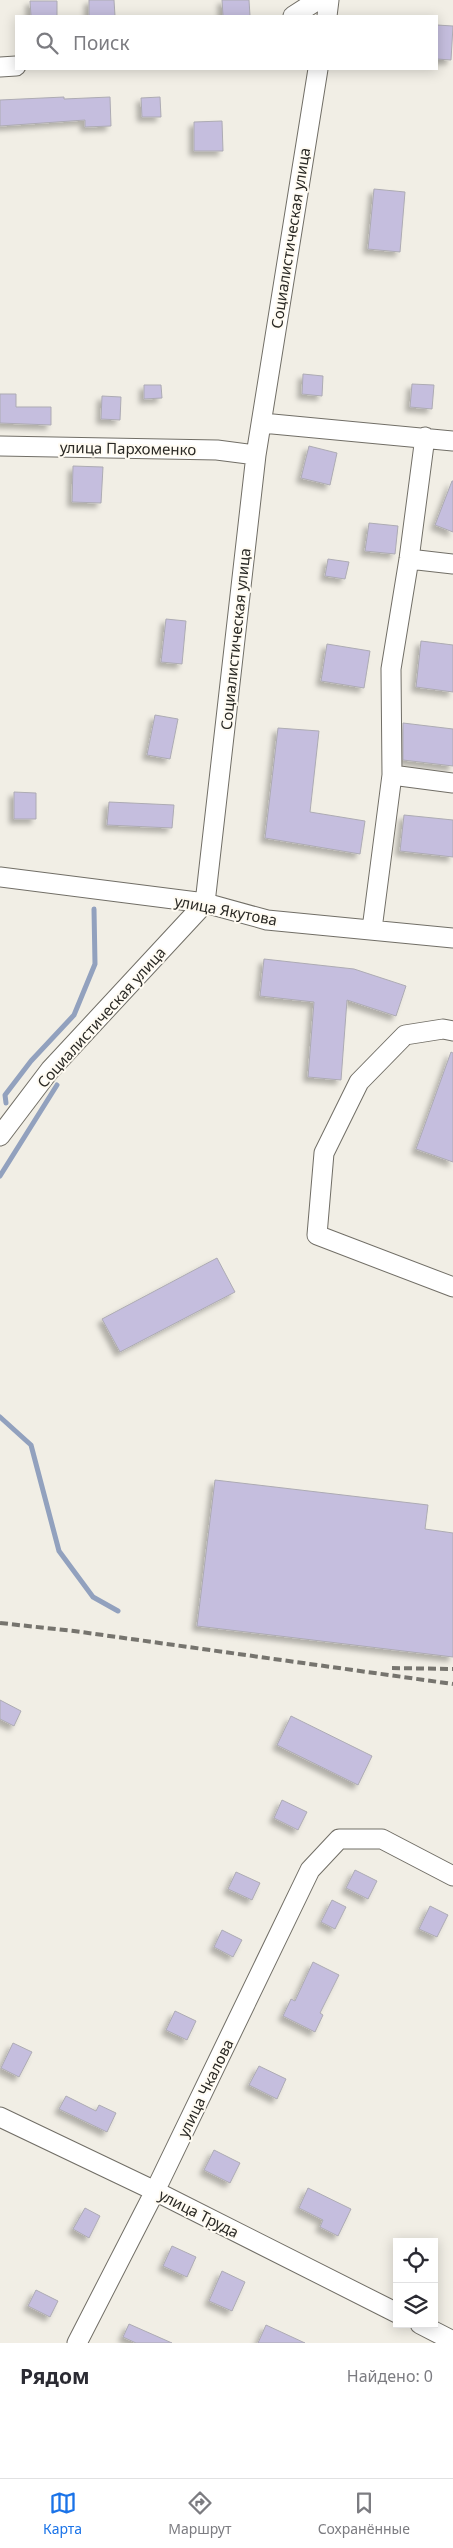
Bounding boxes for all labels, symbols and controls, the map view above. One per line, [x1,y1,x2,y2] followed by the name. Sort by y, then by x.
[15,15,438,70] search box
[33,29,61,57] icon: search
[73,30,129,56] text: Поиск
[266,146,314,330] street label: Социалистическая улица
[60,437,196,459] street label: улица Пархоменко
[216,547,254,731] street label: Социалистическая улица
[173,890,279,930] street label: улица Якутова
[32,942,170,1092] street label: Социалистическая улица
[173,2036,237,2140] street label: улица Чкалова
[156,2184,242,2242] street label: улица Труда
[393,2238,438,2328] map controls
[393,2238,438,2283] button: locate
[393,2283,438,2328] button: layers
[20,2362,90,2390] text: Рядом
[347,2365,433,2387] text: Найдено: 0
[43,2489,82,2538] tab: Карта
[168,2489,232,2538] tab: Маршрут
[318,2489,410,2538] tab: Сохранённые

